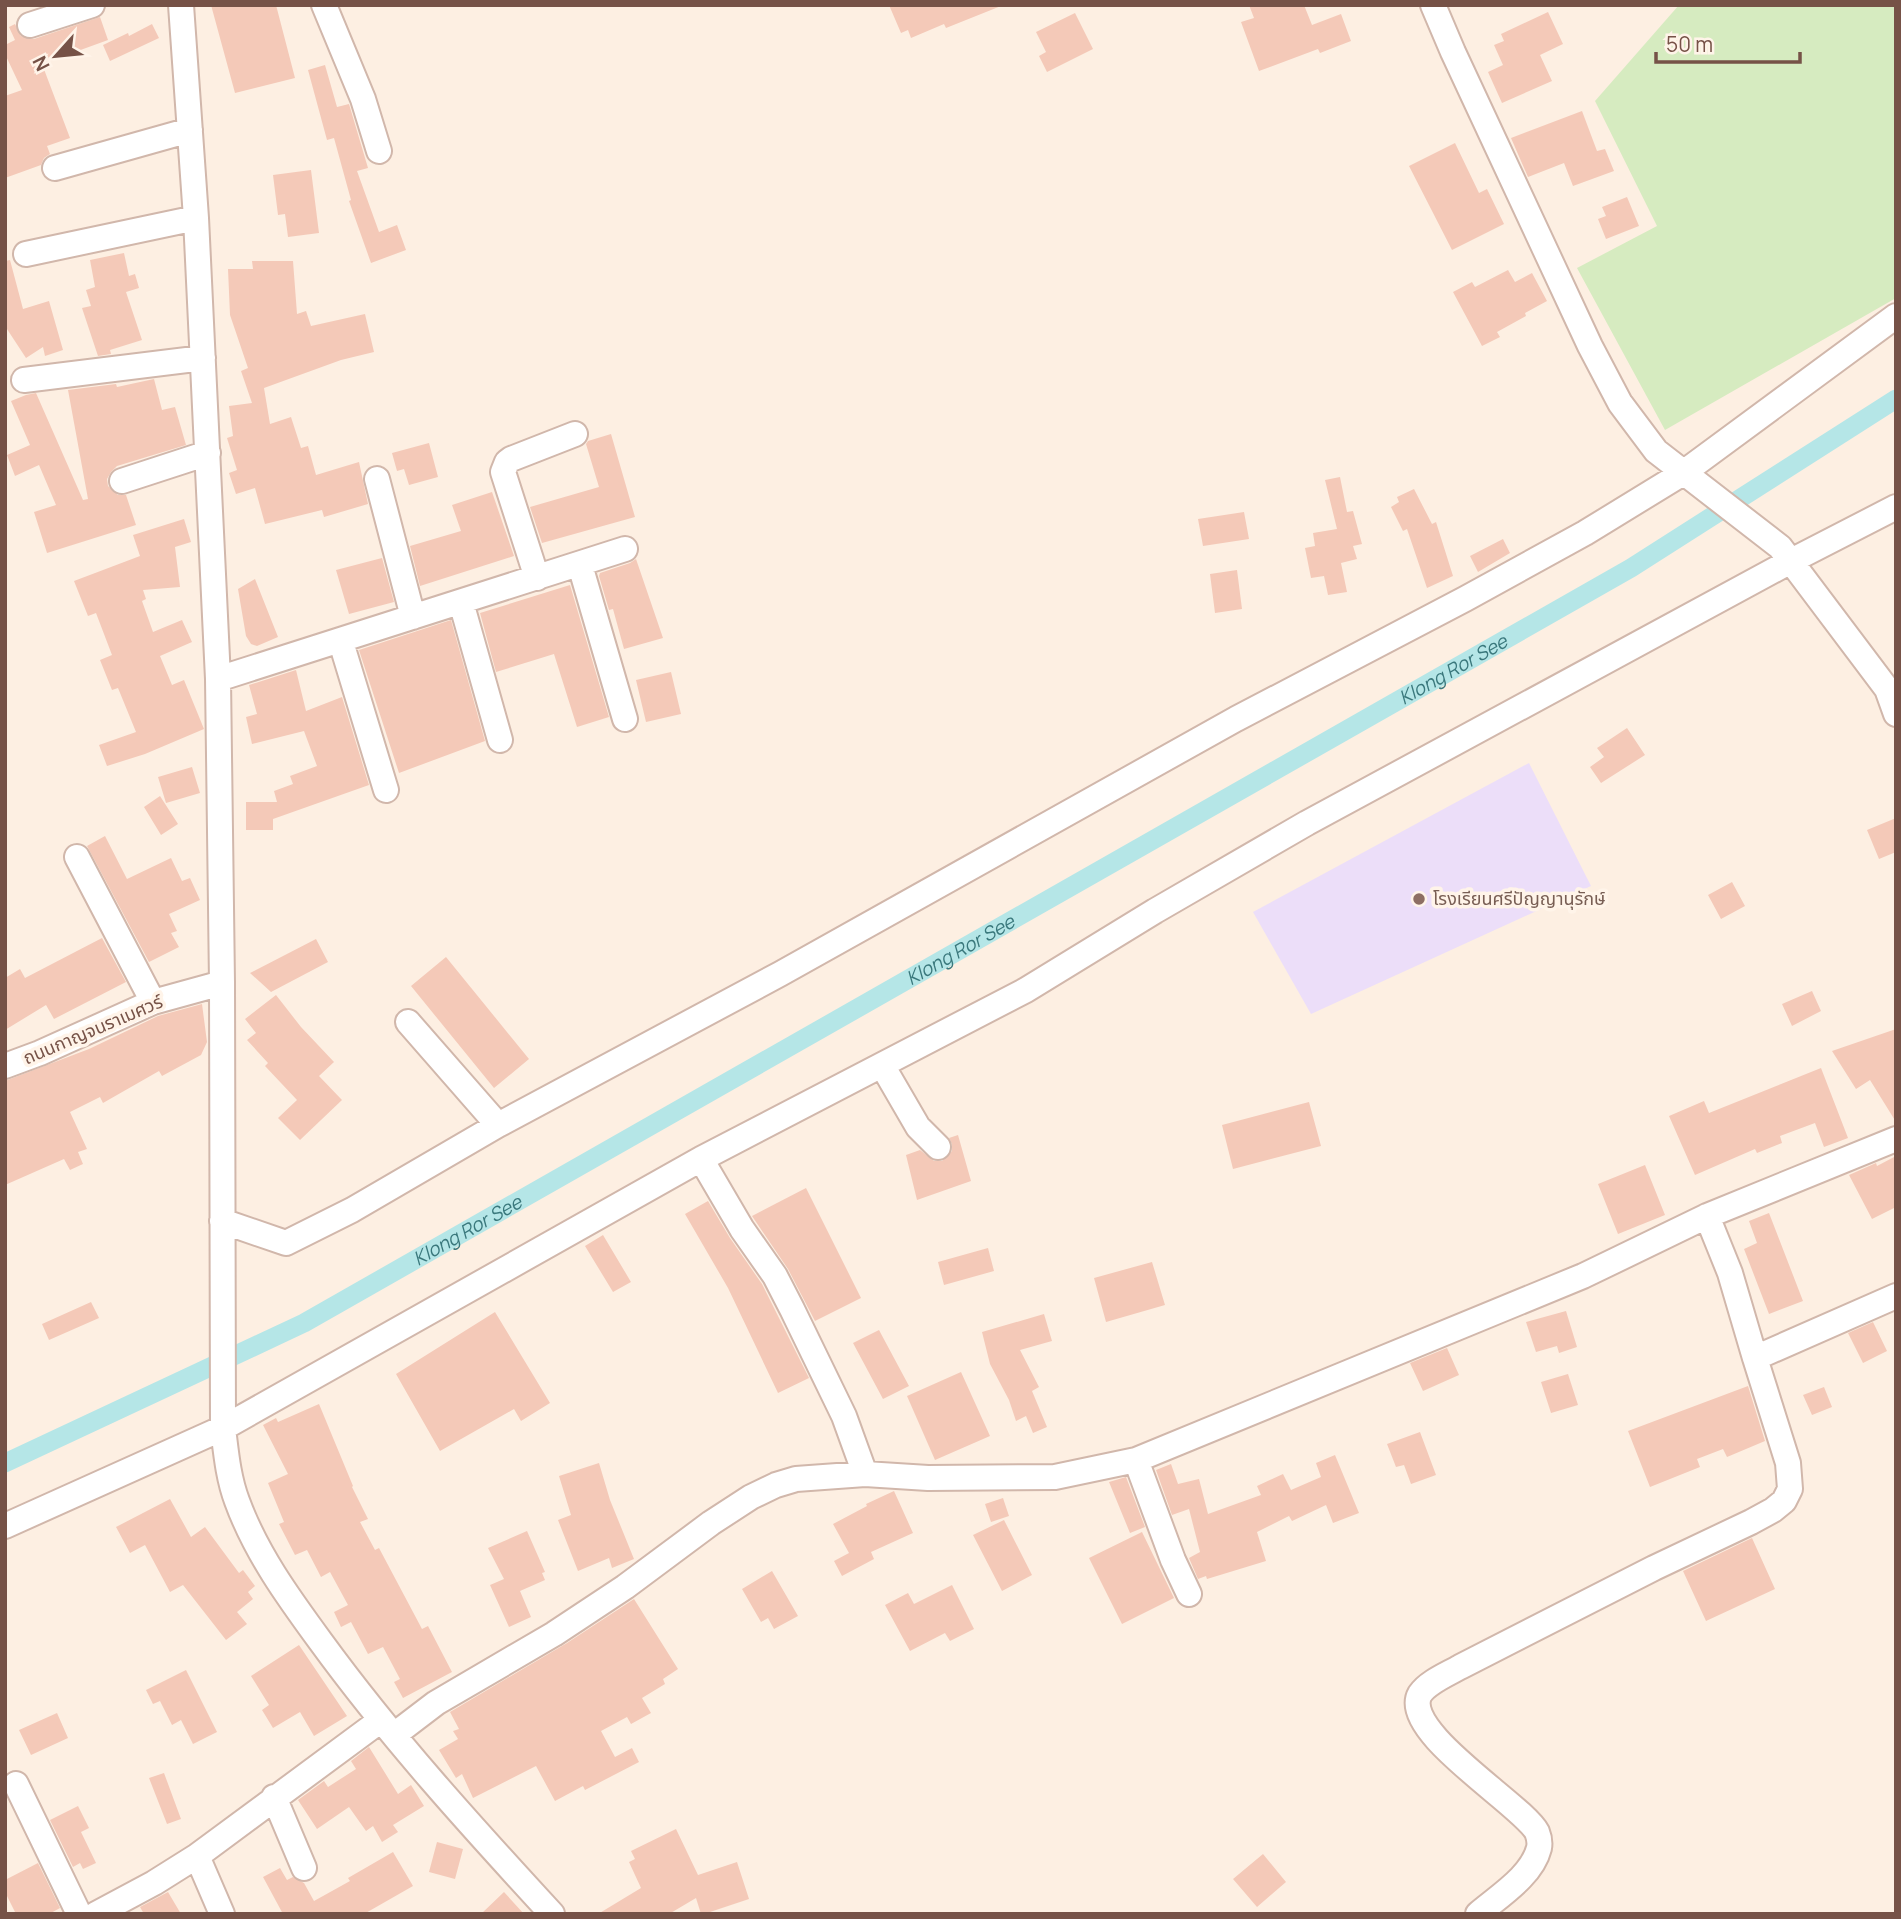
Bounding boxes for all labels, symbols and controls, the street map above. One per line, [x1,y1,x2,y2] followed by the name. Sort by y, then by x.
[21,21,91,91] north arrow
[1656,21,1800,65] scale bar
[1666,30,1713,58] text: 50 m
[26,52,56,76] text: N
[1394,627,1514,711] water label: Klong Ror See
[1433,886,1606,910] place label: โรงเรียนศรีปัญญานุรักษ์
[1411,891,1427,907] marker: โรงเรียนศรีปัญญานุรักษ์
[901,908,1021,991] water label: Klong Ror See
[19,989,167,1069] street label: ถนนกาญจนราเมศวร์
[408,1188,528,1271] water label: Klong Ror See

